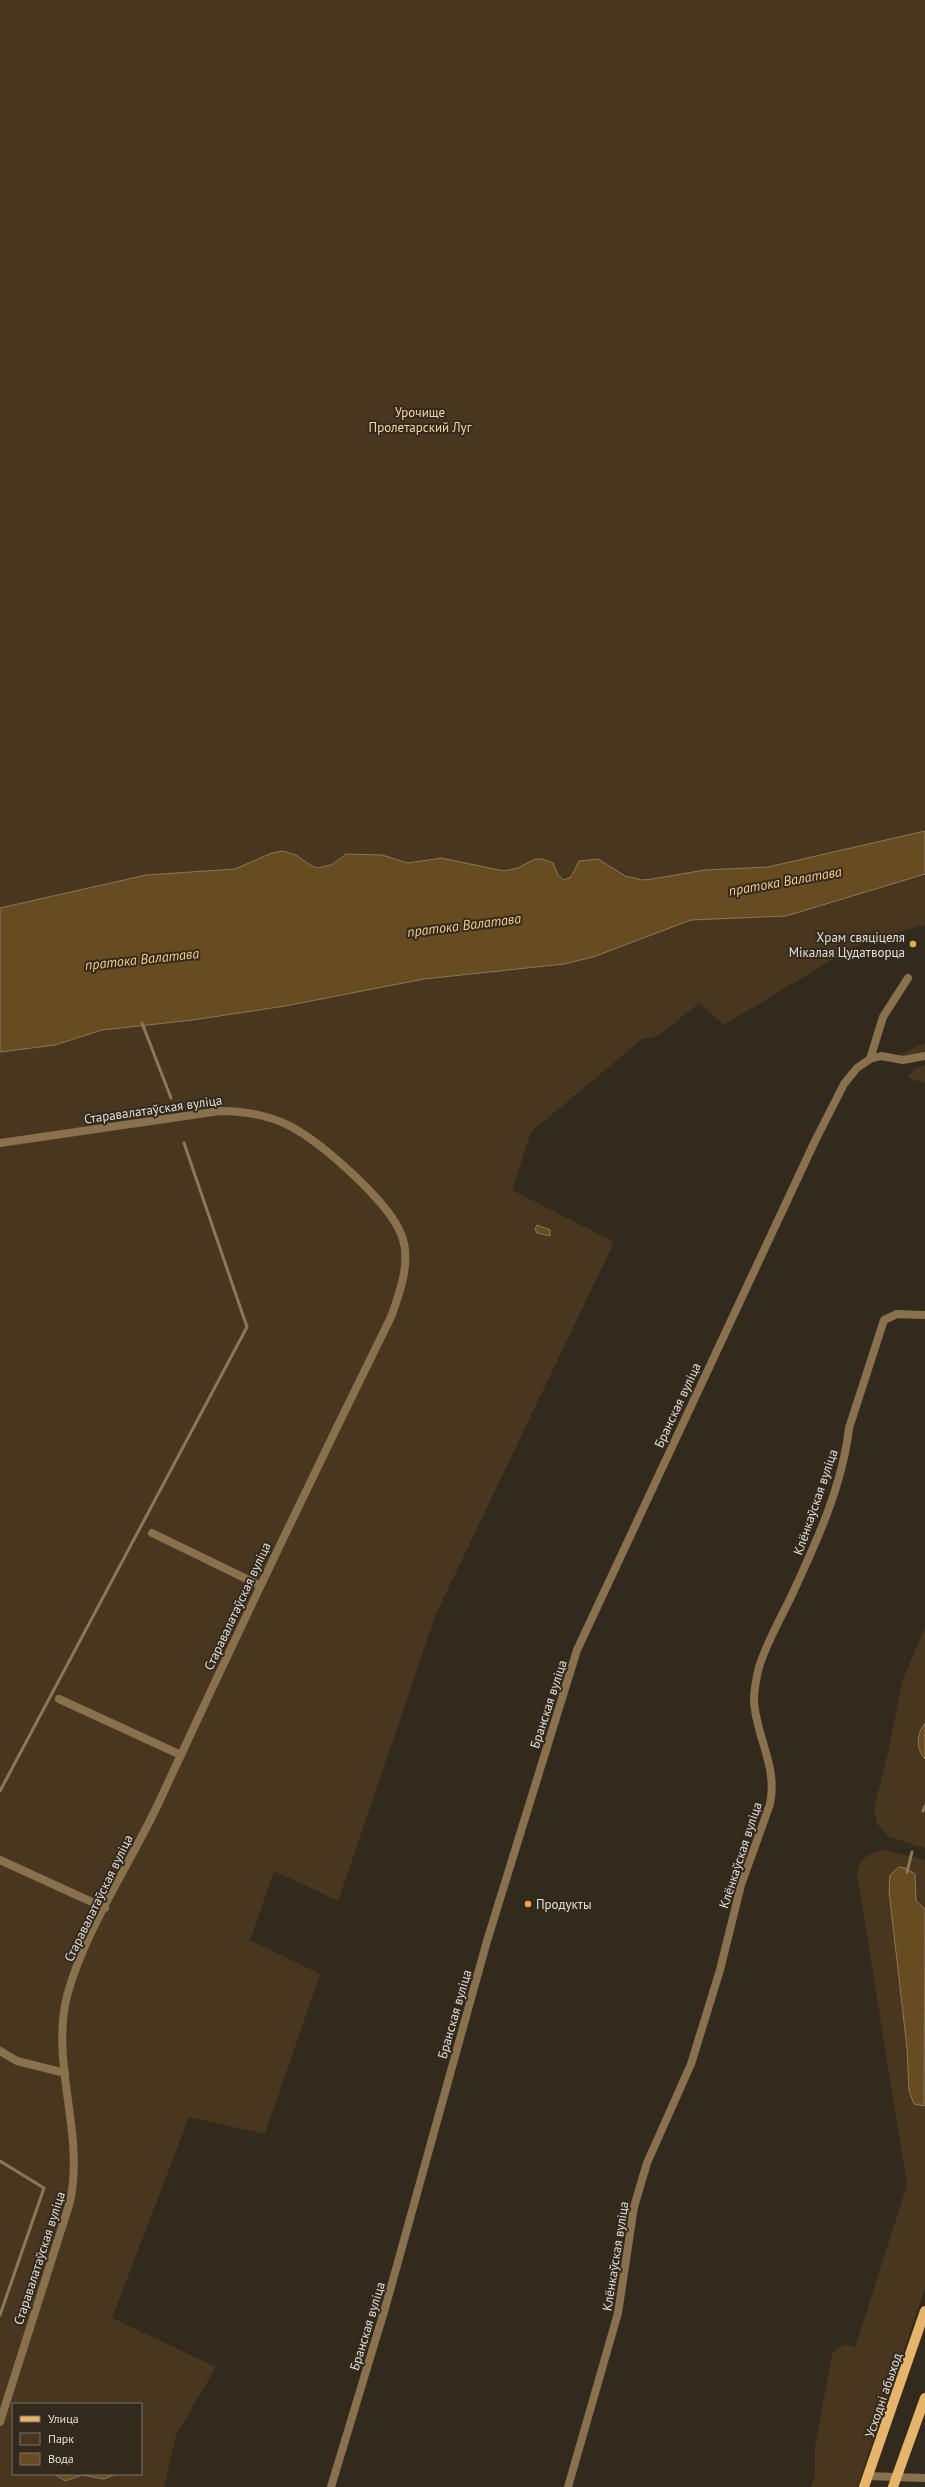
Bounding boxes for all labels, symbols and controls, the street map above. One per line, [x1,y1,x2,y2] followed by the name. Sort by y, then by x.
[369,404,472,436] park label: Урочище Пролетарский Луг
[727,862,843,900] water label: пратока Валатава
[406,909,522,941] water label: пратока Валатава
[789,929,905,961] place label: Храм свяціцеля Мікалая Цудатворца
[908,939,918,949] marker: Храм свяціцеля Мікалая Цудатворца
[84,944,200,974] water label: пратока Валатава
[83,1091,223,1128] street label: Старавалатаўская вуліца
[650,1360,705,1450] street label: Бранская вуліца
[789,1447,842,1557] street label: Клёнкаўская вуліца
[200,1539,275,1673] street label: Старавалатаўская вуліца
[526,1658,571,1750] street label: Бранская вуліца
[715,1800,766,1911] street label: Клёнкаўская вуліца
[60,1832,137,1965] street label: Старавалатаўская вуліца
[536,1896,592,1913] place label: Продукты
[523,1899,533,1909] marker: Продукты
[434,1968,475,2061] street label: Бранская вуліца
[10,2189,69,2327] street label: Старавалатаўская вуліца
[598,2200,633,2312] street label: Клёнкаўская вуліца
[346,2280,389,2373] street label: Бранская вуліца
[861,2351,906,2440] street label: Усходні абыход
[12,2403,142,2475] legend
[48,2411,79,2426] text: Улица
[48,2431,74,2446] text: Парк
[48,2451,74,2466] text: Вода

